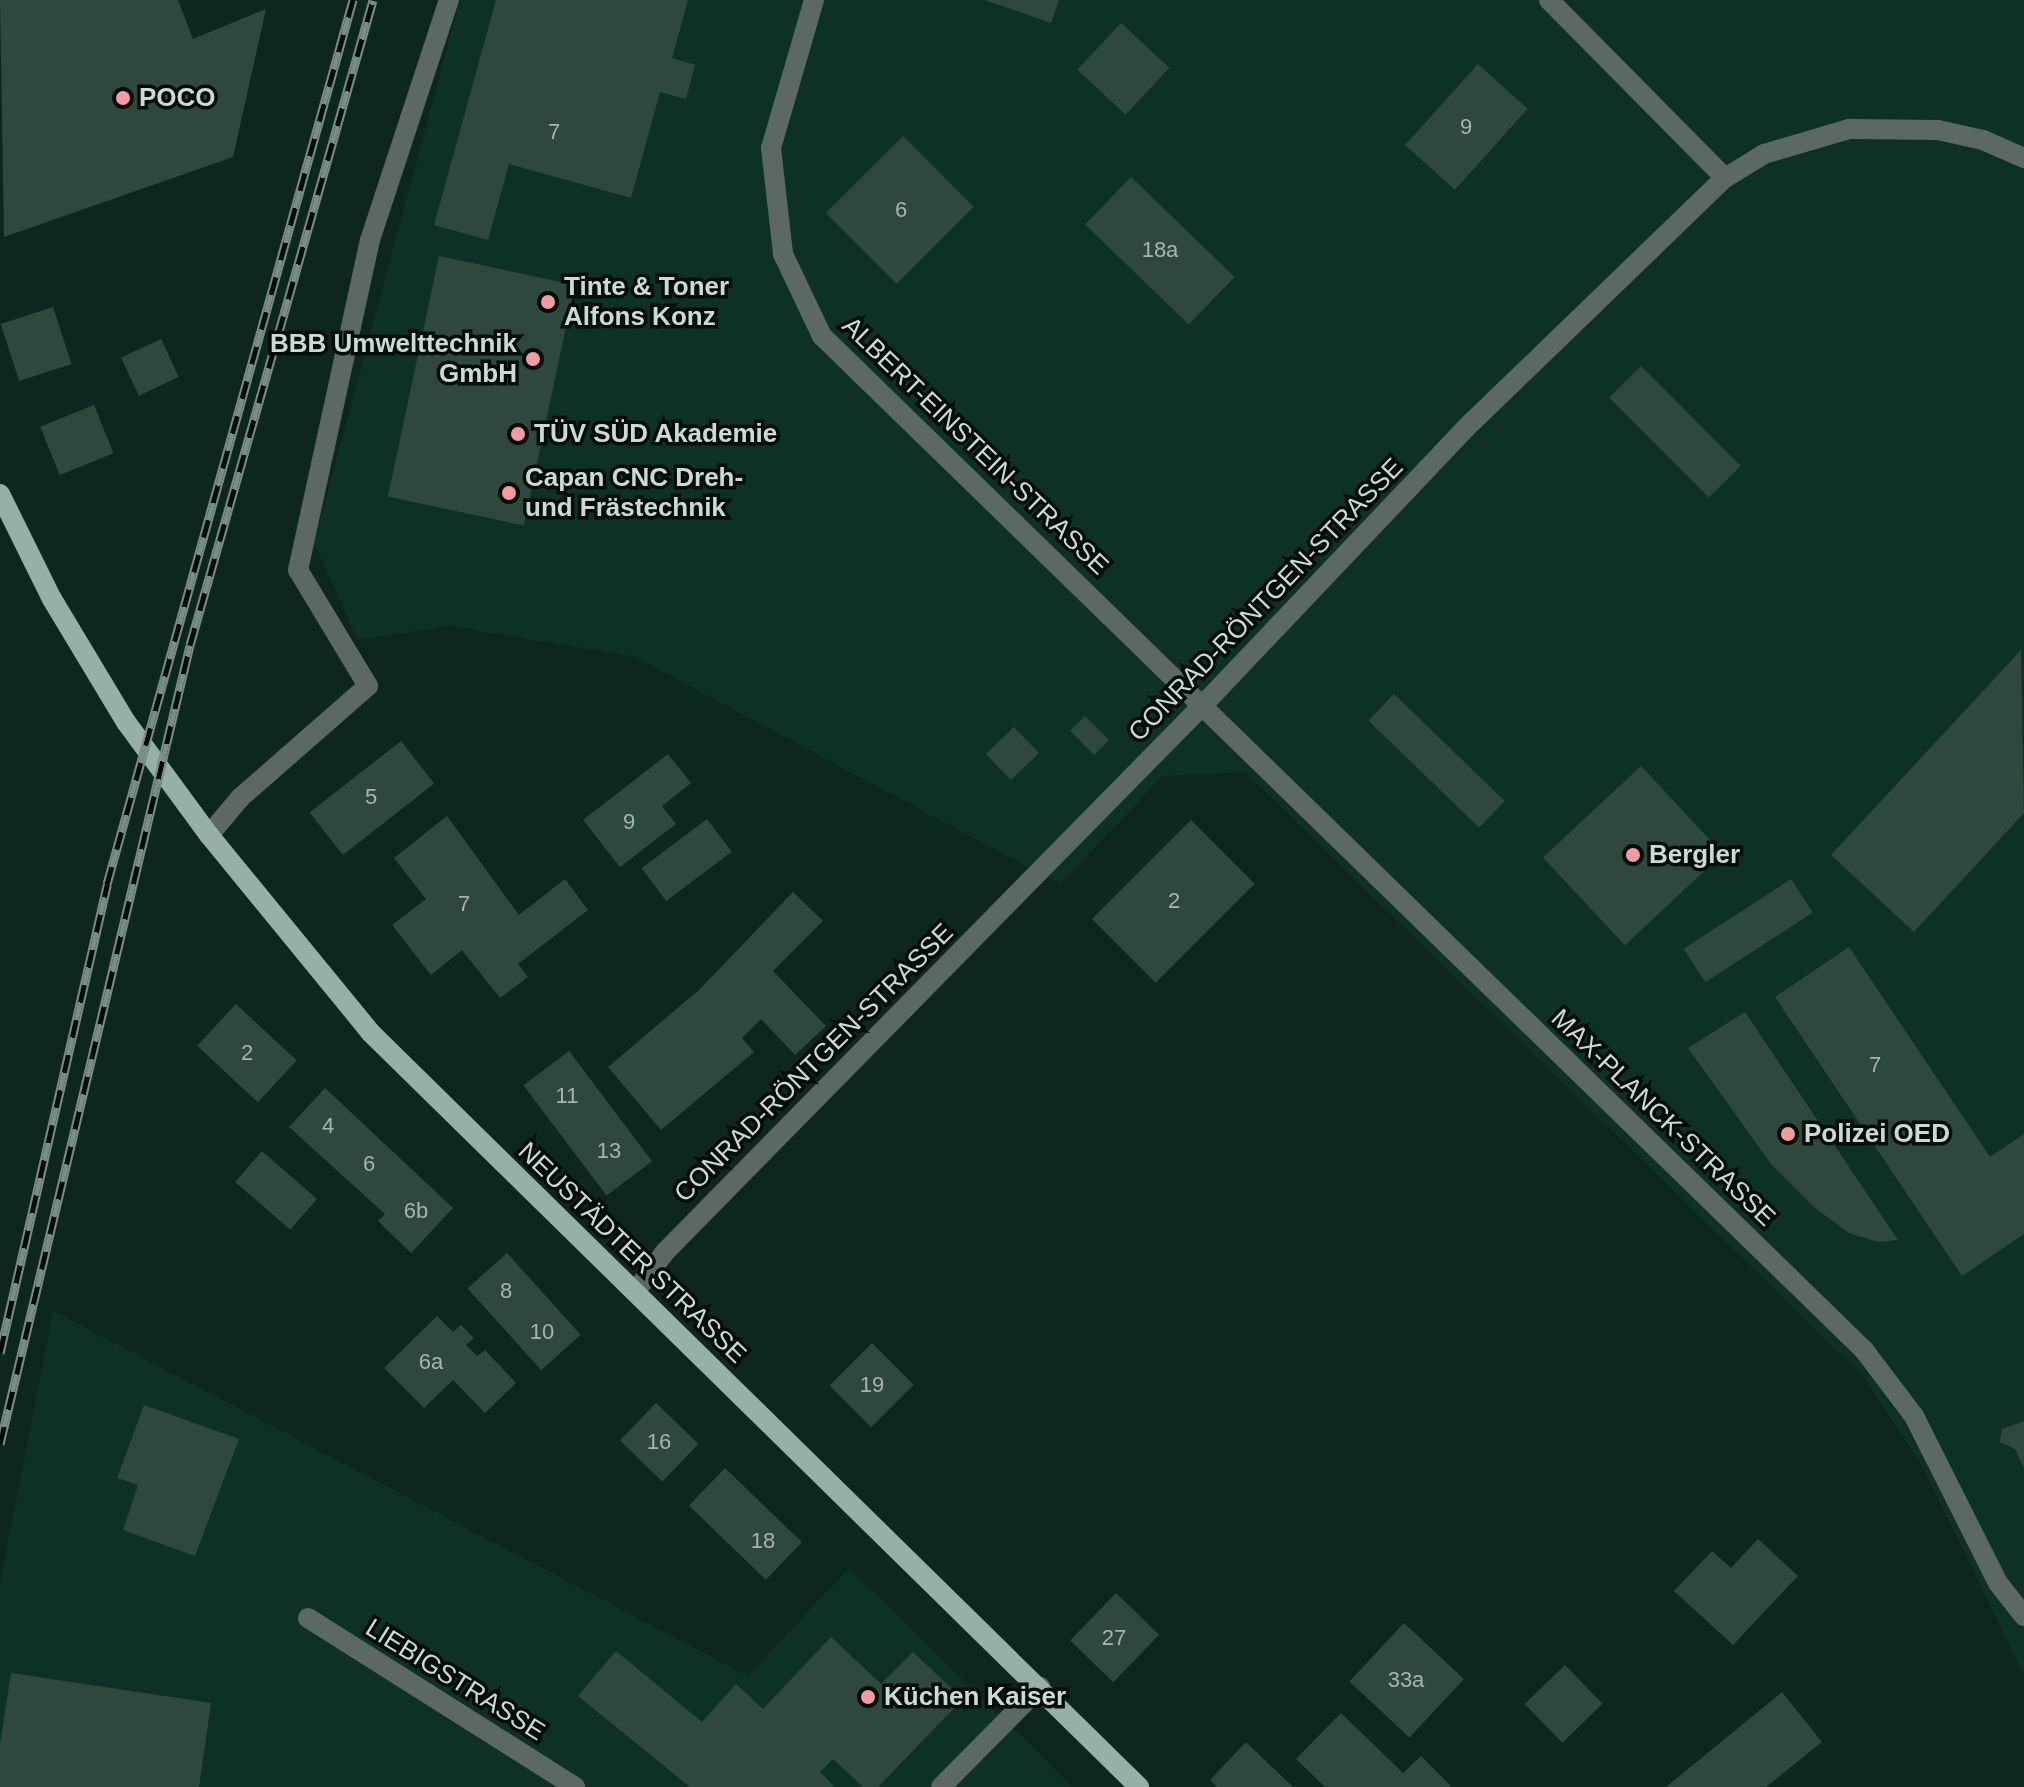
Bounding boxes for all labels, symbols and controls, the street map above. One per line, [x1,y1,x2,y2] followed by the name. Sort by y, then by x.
[139,82,216,114] place label: POCO
[114,89,132,107] marker: POCO
[1460,114,1472,140] house number: 9
[548,119,560,145] house number: 7
[895,197,907,223] house number: 6
[1142,237,1178,263] house number: 18a
[564,271,729,332] place label: Tinte & Toner Alfons Konz
[539,293,557,311] marker: Tinte & Toner Alfons Konz
[835,310,1115,582] street label: ALBERT-EINSTEIN-STRASSE
[270,328,517,390] place label: BBB Umwelttechnik GmbH
[524,350,542,368] marker: BBB Umwelttechnik GmbH
[534,418,778,450] place label: TÜV SÜD Akademie
[509,425,527,443] marker: TÜV SÜD Akademie
[1122,452,1410,748] street label: CONRAD-RÖNTGEN-STRASSE
[525,462,743,524] place label: Capan CNC Dreh- und Frästechnik
[500,484,518,502] marker: Capan CNC Dreh- und Frästechnik
[365,784,377,810] house number: 5
[623,809,635,835] house number: 9
[1649,839,1740,871] place label: Bergler
[1624,846,1642,864] marker: Bergler
[1168,888,1180,914] house number: 2
[458,891,470,917] house number: 7
[668,917,960,1209] street label: CONRAD-RÖNTGEN-STRASSE
[1545,1003,1781,1233] street label: MAX-PLANCK-STRASSE
[241,1040,253,1066] house number: 2
[1869,1052,1881,1078] house number: 7
[556,1083,578,1109] house number: 11
[322,1113,334,1139] house number: 4
[1804,1118,1950,1150] place label: Polizei OED
[1779,1125,1797,1143] marker: Polizei OED
[512,1136,752,1370] street label: NEUSTÄDTER STRASSE
[597,1138,621,1164] house number: 13
[363,1151,375,1177] house number: 6
[404,1198,428,1224] house number: 6b
[500,1278,512,1304] house number: 8
[530,1319,554,1345] house number: 10
[419,1349,443,1375] house number: 6a
[860,1372,884,1398] house number: 19
[647,1429,671,1455] house number: 16
[751,1528,775,1554] house number: 18
[360,1612,550,1748] street label: LIEBIGSTRASSE
[1102,1625,1126,1651] house number: 27
[1388,1667,1424,1693] house number: 33a
[884,1681,1066,1713] place label: Küchen Kaiser
[859,1688,877,1706] marker: Küchen Kaiser

